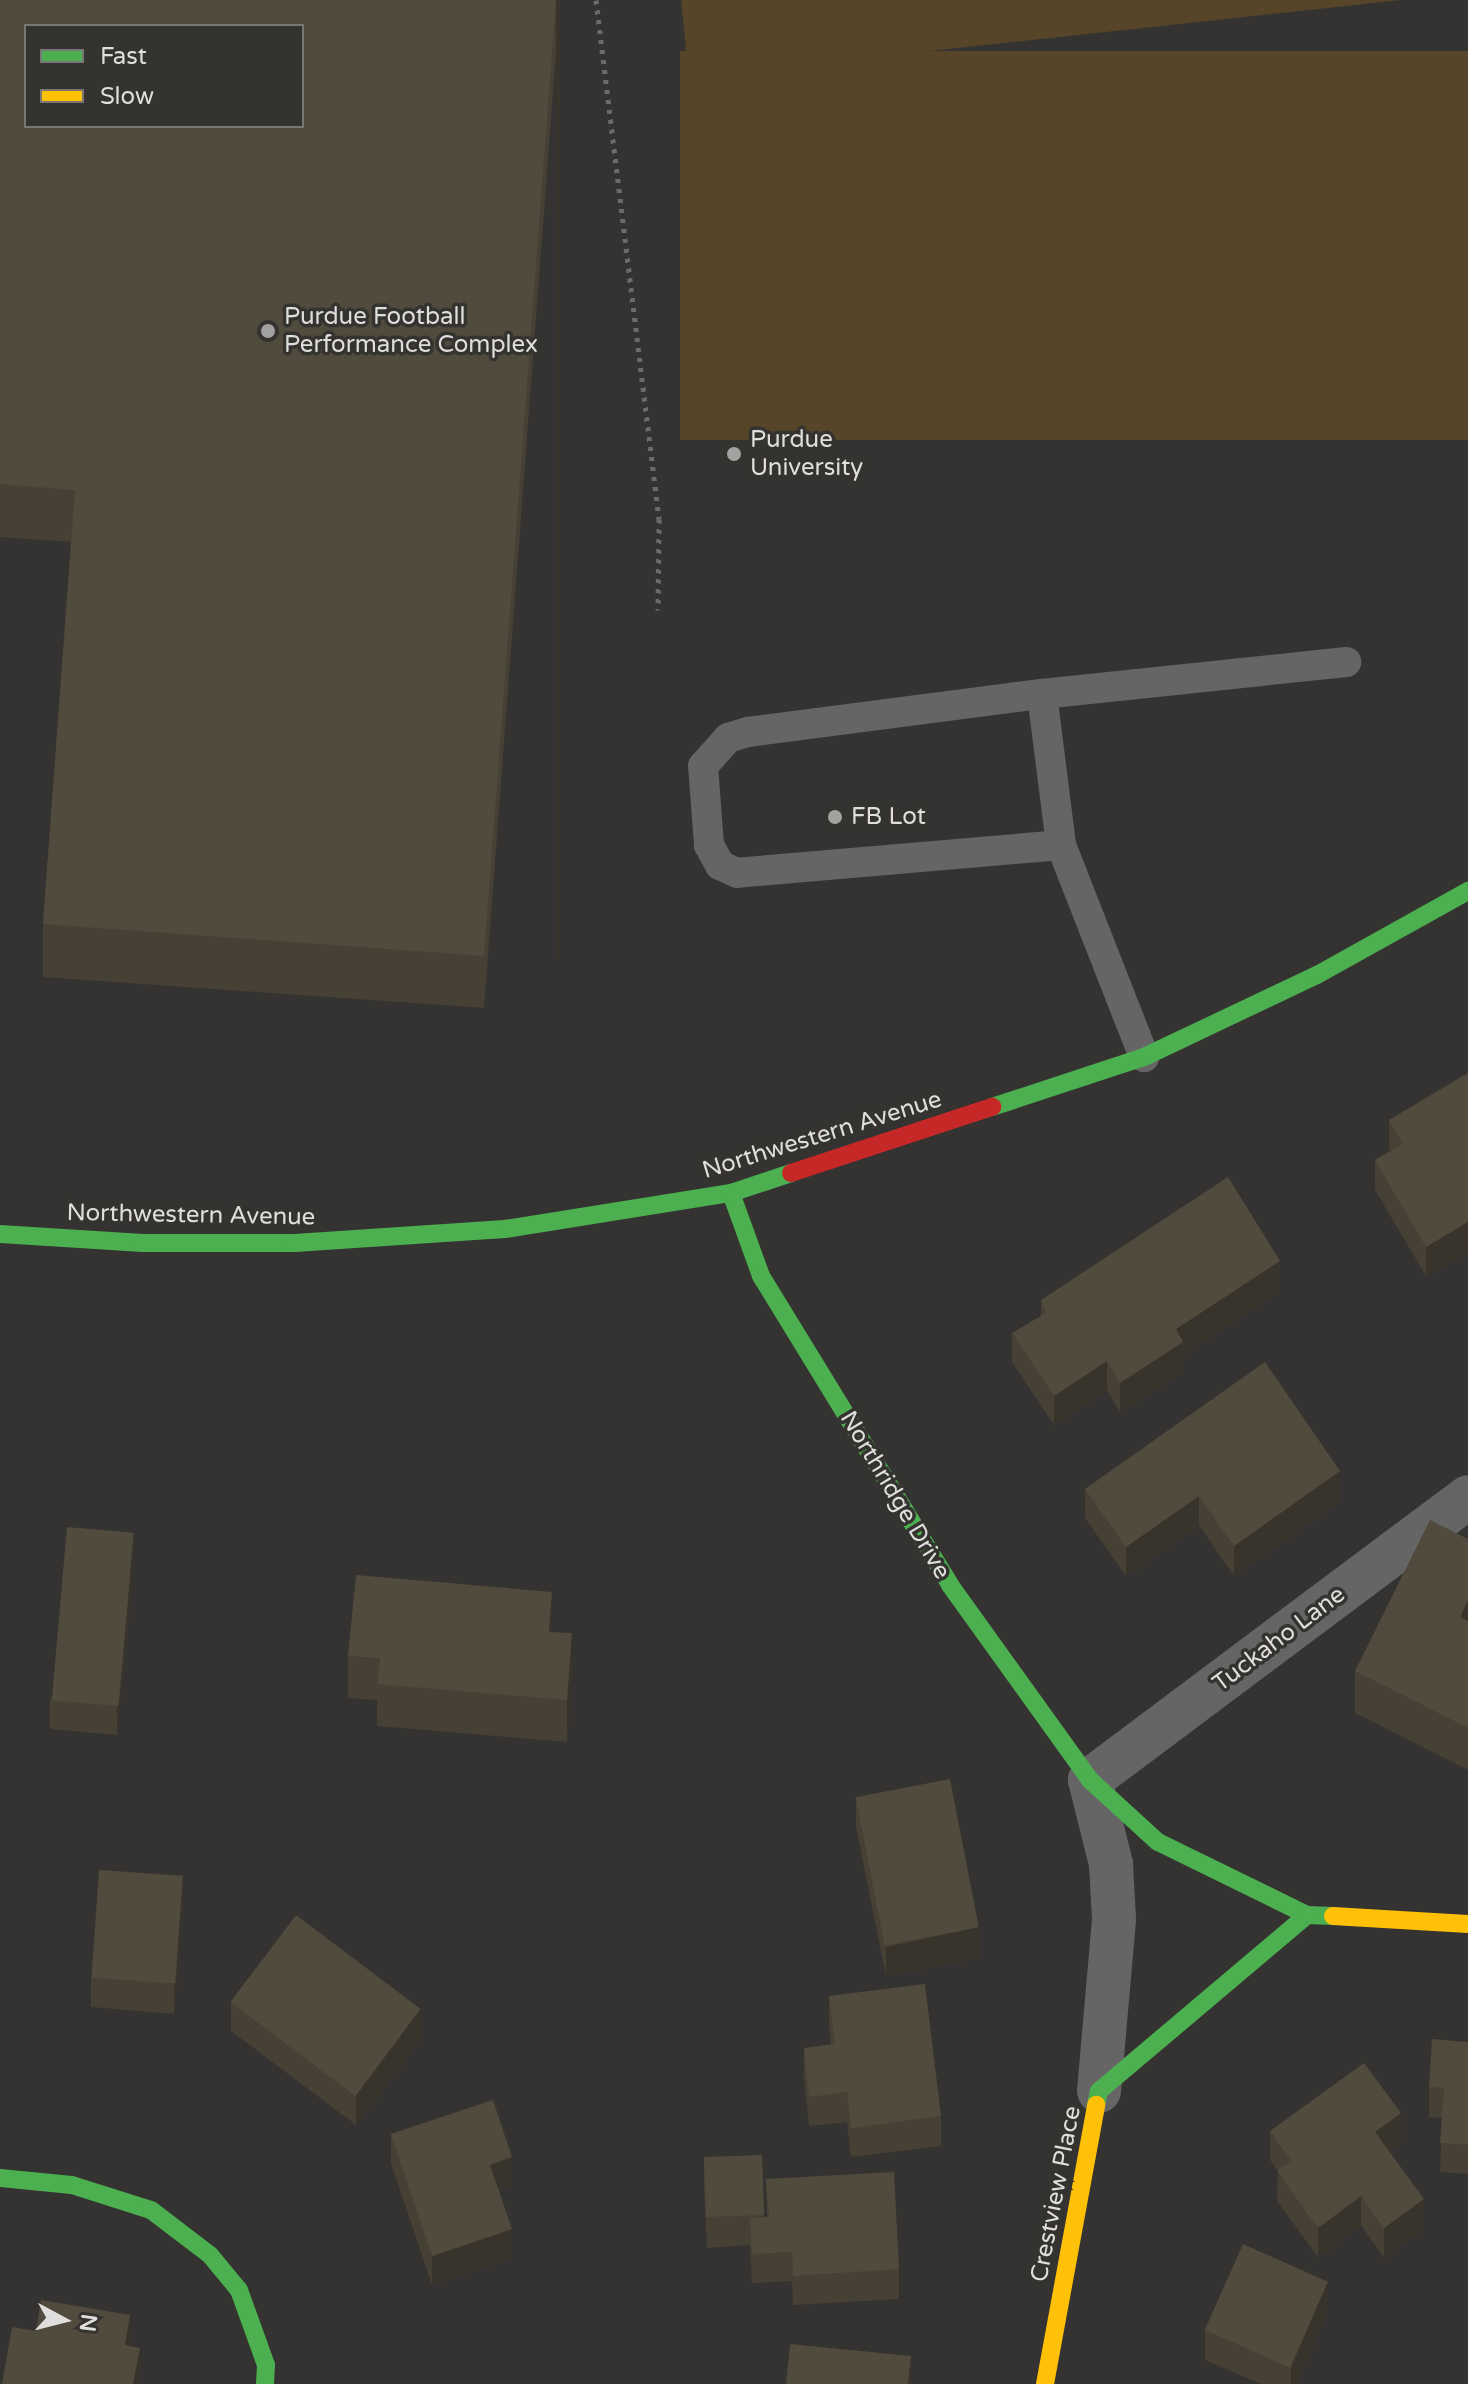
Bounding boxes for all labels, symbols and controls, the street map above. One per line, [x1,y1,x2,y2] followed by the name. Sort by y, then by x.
[24,24,304,128] legend
[100,42,147,71] text: Fast
[100,82,154,111] text: Slow
[284,303,538,359] place label: Purdue Football Performance Complex
[259,322,277,340] marker: Purdue Football Performance Complex
[750,426,863,482] place label: Purdue University
[725,445,743,463] marker: Purdue University
[851,803,926,831] place label: FB Lot
[826,808,844,826] marker: FB Lot
[699,1085,945,1185] street label: Northwestern Avenue
[66,1198,316,1232] street label: Northwestern Avenue
[833,1406,957,1584] street label: Northridge Drive
[1207,1580,1351,1698] street label: Tuckaho Lane
[1025,2104,1087,2284] street label: Crestview Place
[24,2280,104,2360] north arrow
[74,2313,102,2333] text: N

